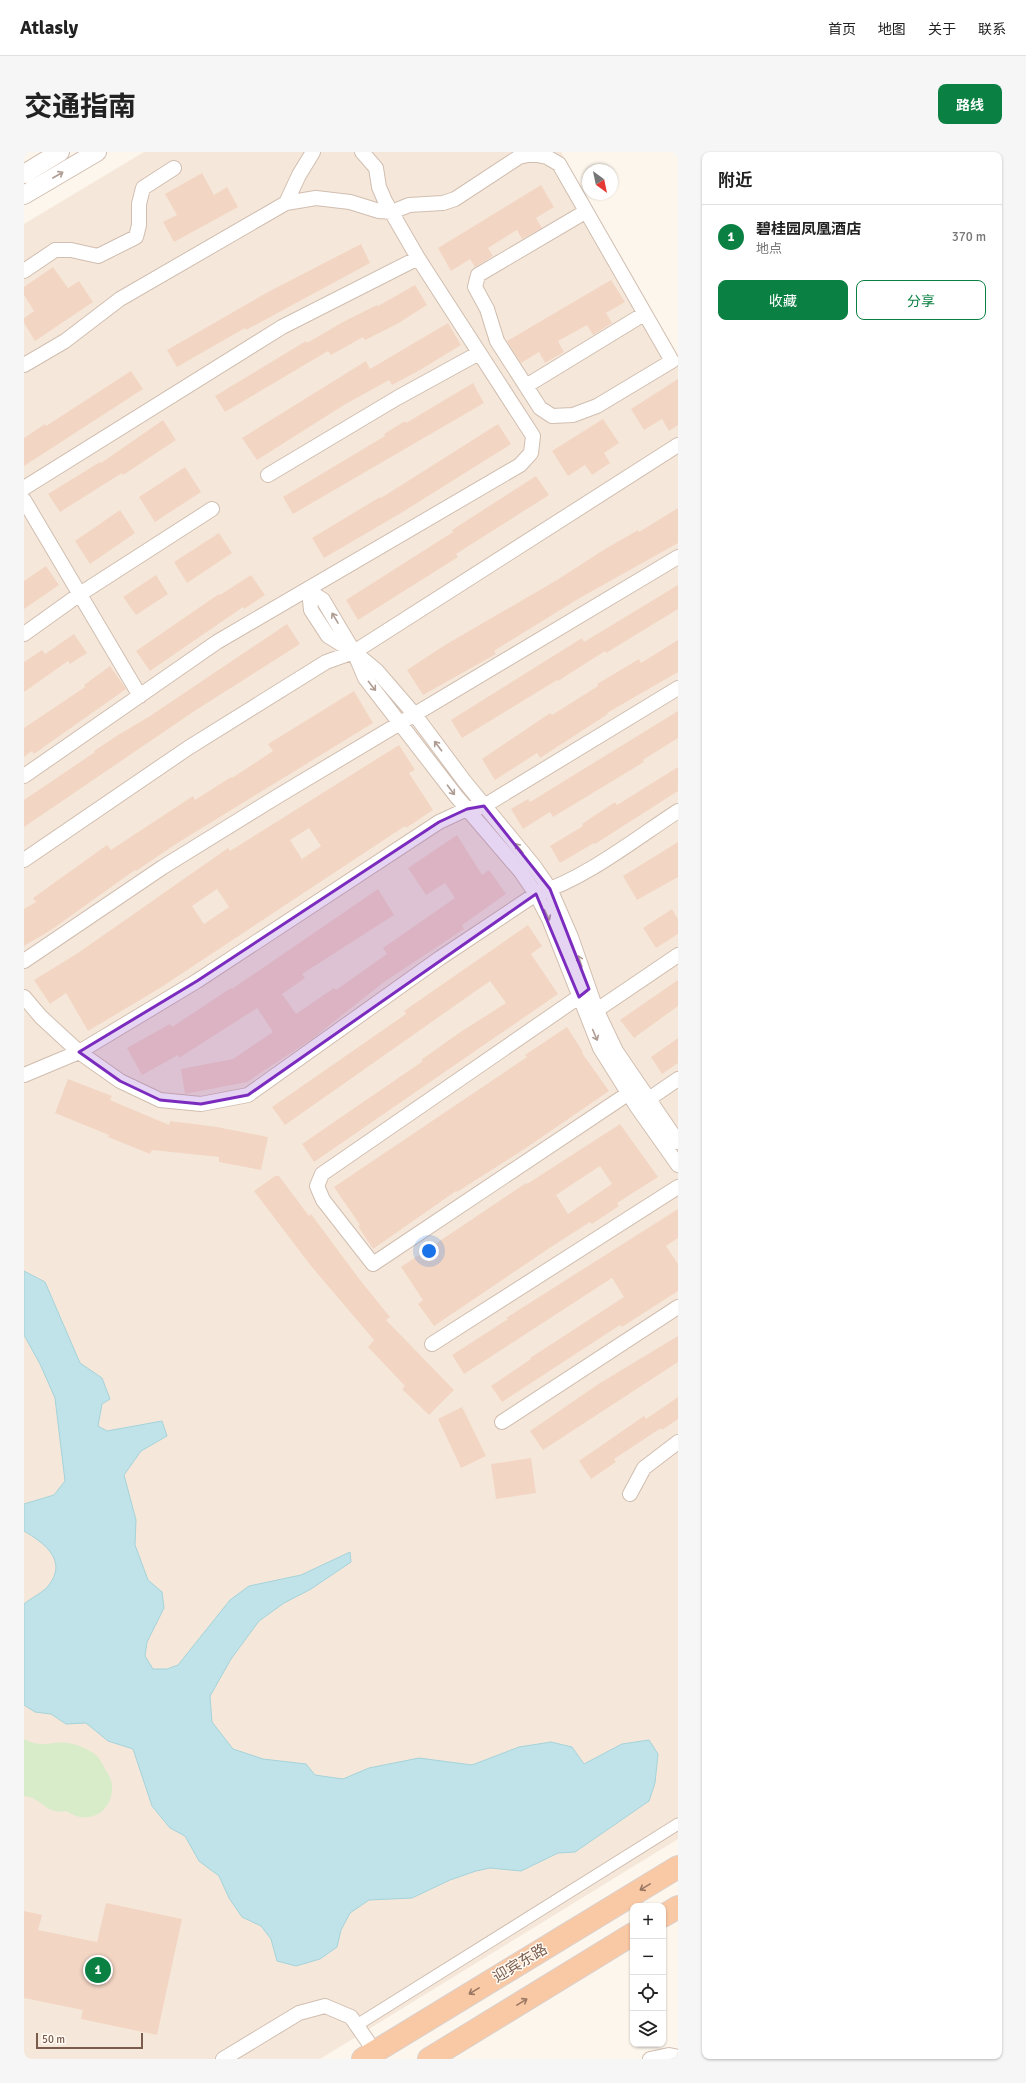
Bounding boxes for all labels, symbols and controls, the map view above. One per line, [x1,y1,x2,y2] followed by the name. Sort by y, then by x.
[20,16,78,40] text: Atlasly
[828,21,856,38] text: 首页
[878,21,906,38] text: 地图
[928,21,956,38] text: 关于
[978,21,1006,38] text: 联系
[938,84,1002,124] button: 路线
[24,90,136,124] text: 交通指南
[582,164,618,200] north arrow
[718,170,752,191] text: 附近
[52,171,64,179] one-way arrow
[756,220,861,238] text: 碧桂园凤凰酒店
[727,229,735,245] text: 1
[952,229,986,245] text: 370 m
[756,241,782,257] text: 地点
[718,280,848,320] button: 收藏
[856,280,986,320] button: 分享
[330,612,338,624] one-way arrow
[368,681,376,692] one-way arrow
[434,741,442,752] one-way arrow
[447,784,455,795] one-way arrow
[515,842,523,853] one-way arrow
[544,908,551,920] one-way arrow
[575,956,583,968] one-way arrow
[591,1029,599,1041] one-way arrow
[419,1241,439,1261] your location
[640,1883,651,1891] one-way arrow
[630,1903,666,2047] map controls
[630,1903,666,1939] button: +
[630,1939,666,1975] button: −
[490,1940,550,1986] street label: 迎宾东路
[85,1955,111,1985] pin: 1
[630,1975,666,2011] button: locate
[468,1988,480,1996] one-way arrow
[516,1998,528,2006] one-way arrow
[630,2011,666,2047] button: layers
[36,2031,143,2050] scale bar
[42,2033,65,2046] text: 50 m

